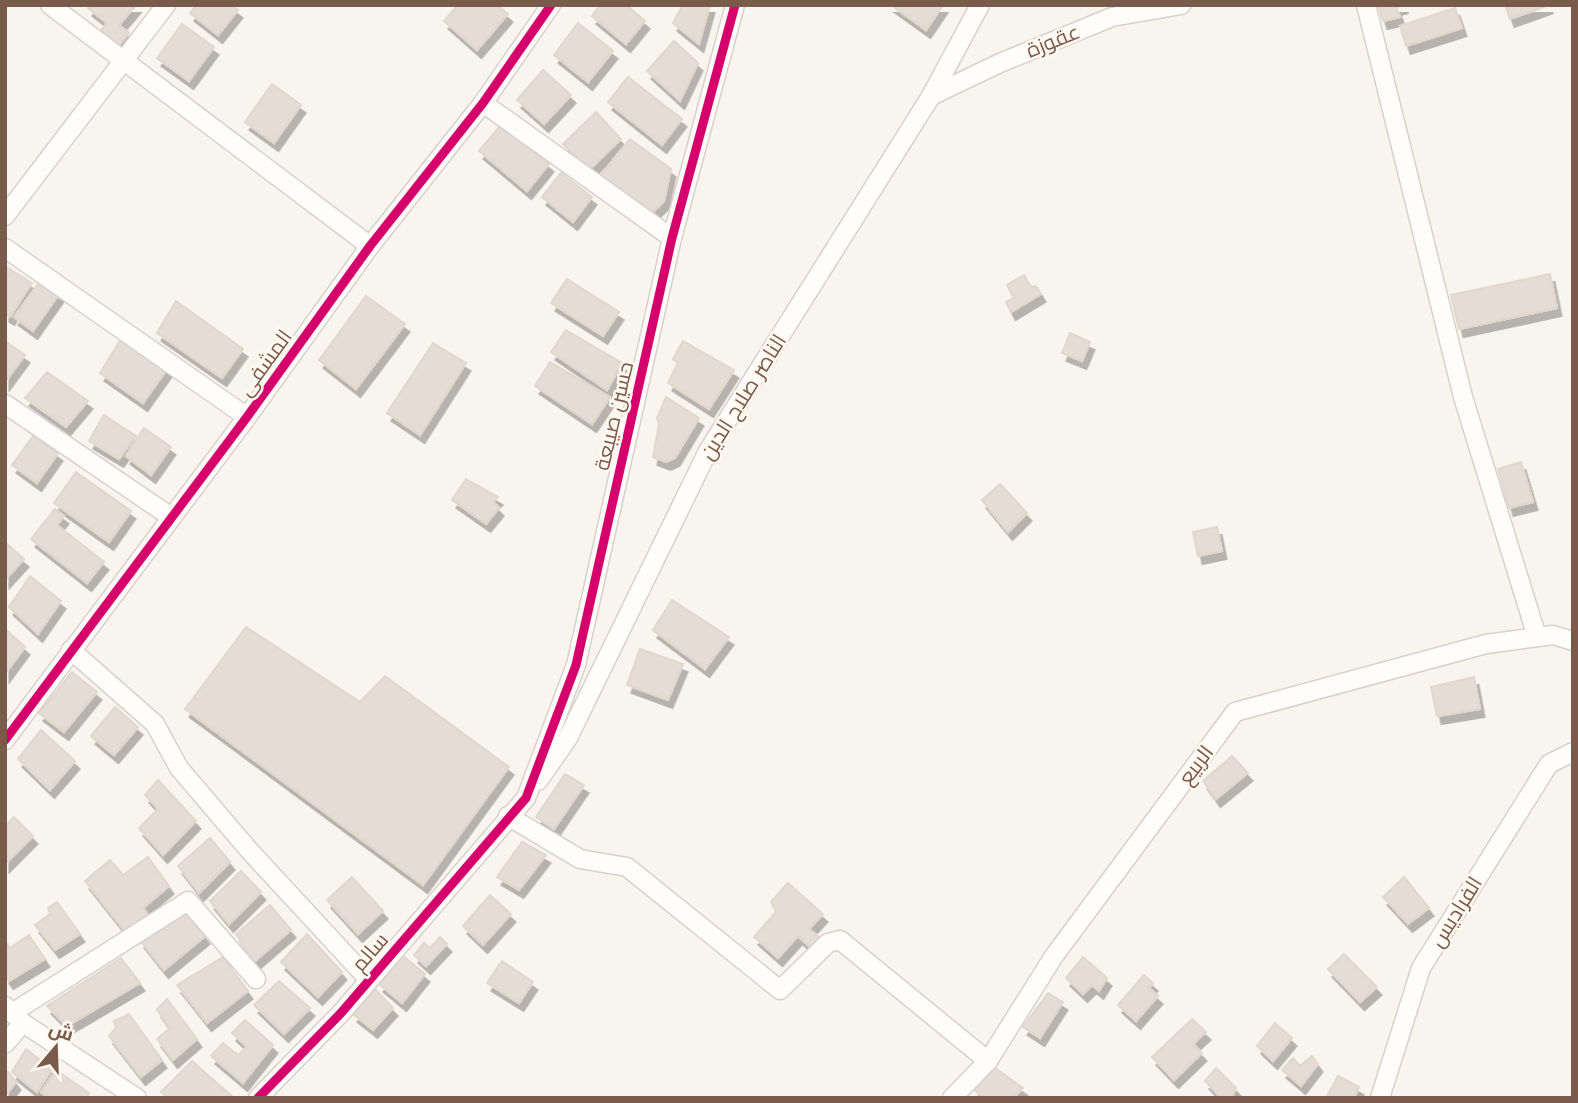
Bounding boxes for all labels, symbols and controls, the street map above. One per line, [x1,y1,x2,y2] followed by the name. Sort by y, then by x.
[1022,18,1083,63] street label: عقوزة
[232,325,298,401] street label: المشفى
[694,329,793,465] street label: الناصر صلاح الدين
[589,359,639,473] street label: حسين صيبعة
[1173,740,1220,791] street label: الربيع
[1424,872,1488,952] street label: الفراديس
[346,927,395,977] street label: سالم
[21,1012,91,1082] north arrow
[46,1017,77,1046] text: ش

